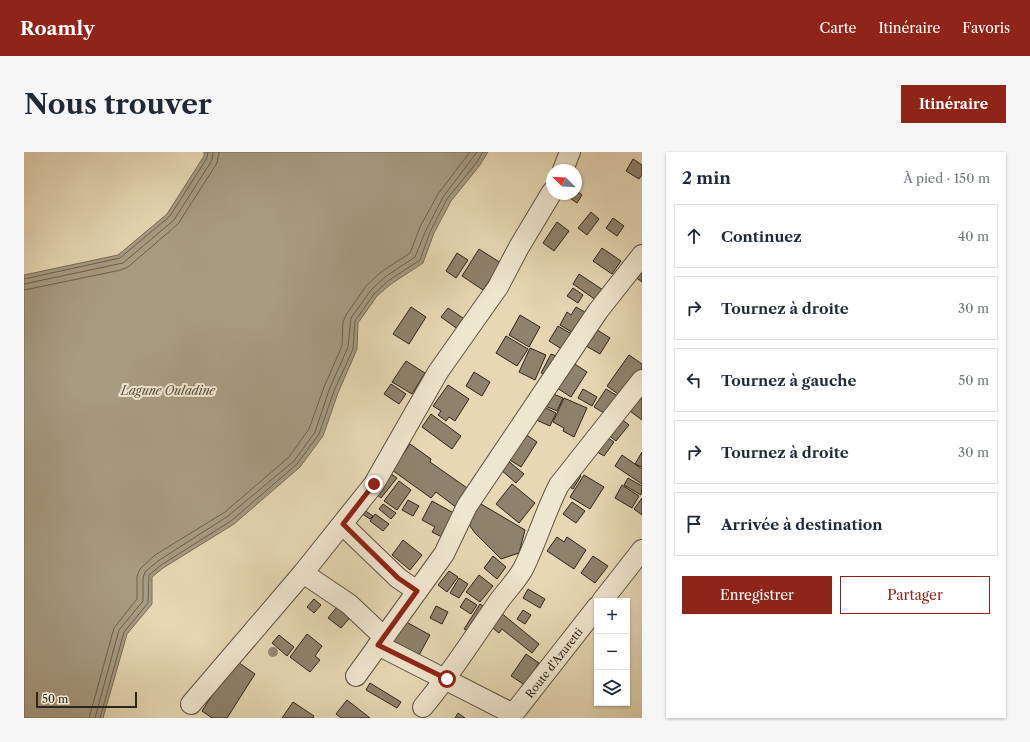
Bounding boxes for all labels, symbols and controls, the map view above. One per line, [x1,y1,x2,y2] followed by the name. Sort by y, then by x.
[20,17,95,40] text: Roamly
[820,19,856,37] text: Carte
[878,19,940,37] text: Itinéraire
[962,19,1010,37] text: Favoris
[901,85,1006,123] button: Itinéraire
[24,87,212,121] text: Nous trouver
[546,164,582,200] north arrow
[682,168,731,188] text: 2 min
[903,170,990,186] text: À pied · 150 m
[683,225,705,247] icon: ahead
[721,227,802,246] text: Continuez
[958,228,989,244] text: 40 m
[683,297,705,319] icon: right
[721,299,849,318] text: Tournez à droite
[958,300,989,316] text: 30 m
[683,369,705,391] icon: left
[721,371,857,390] text: Tournez à gauche
[958,372,989,388] text: 50 m
[120,383,216,398] water label: Lagune Ouladine
[683,441,705,463] icon: right
[721,443,849,462] text: Tournez à droite
[958,444,989,460] text: 30 m
[365,475,383,493] route end
[683,513,705,535] icon: arrive
[721,515,883,534] text: Arrivée à destination
[682,576,832,614] button: Enregistrer
[840,576,990,614] button: Partager
[594,598,630,706] map controls
[594,598,630,634] button: +
[522,625,586,701] street label: Route d'Azuretti
[594,634,630,670] button: −
[438,670,456,688] route start
[594,670,630,706] button: layers
[36,690,137,709] scale bar
[42,692,68,706] text: 50 m

